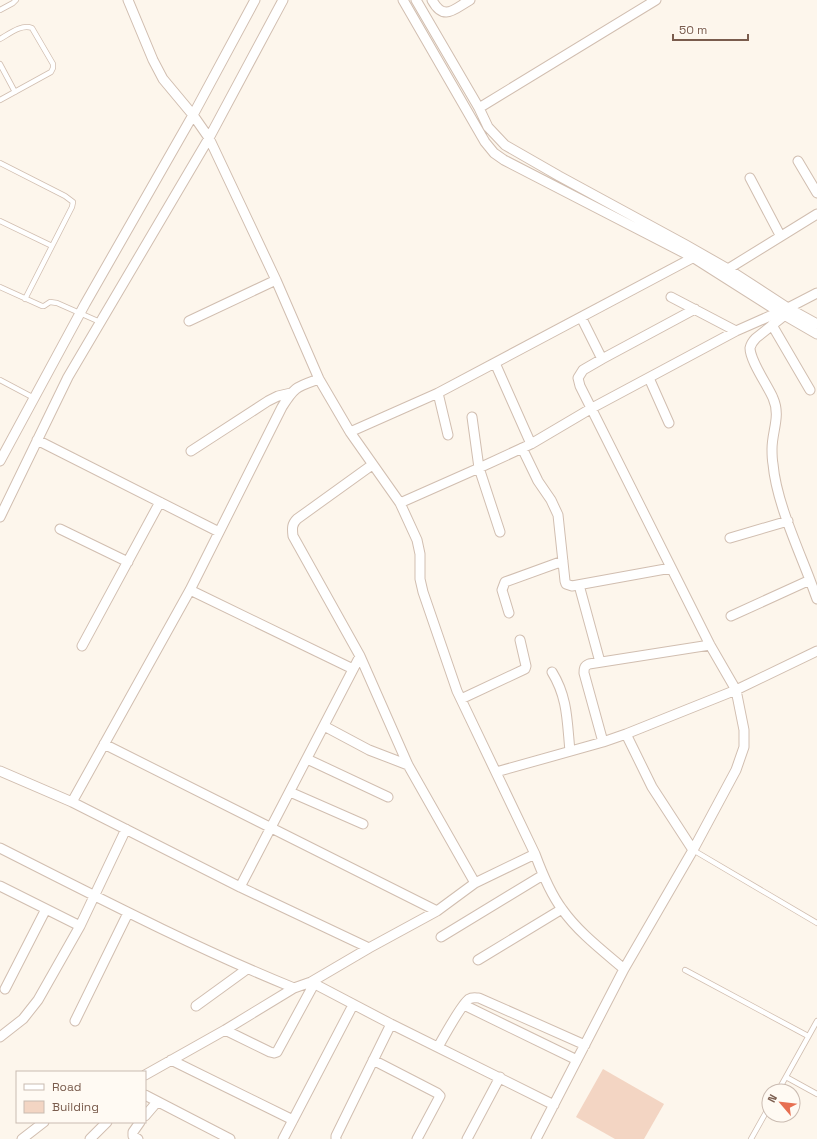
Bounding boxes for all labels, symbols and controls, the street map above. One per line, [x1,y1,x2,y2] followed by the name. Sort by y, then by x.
[673,16,748,42] scale bar
[679,22,707,38] text: 50 m
[16,1071,146,1123] legend
[52,1079,81,1095] text: Road
[761,1083,801,1123] north arrow
[764,1092,780,1105] text: N
[52,1099,99,1115] text: Building

